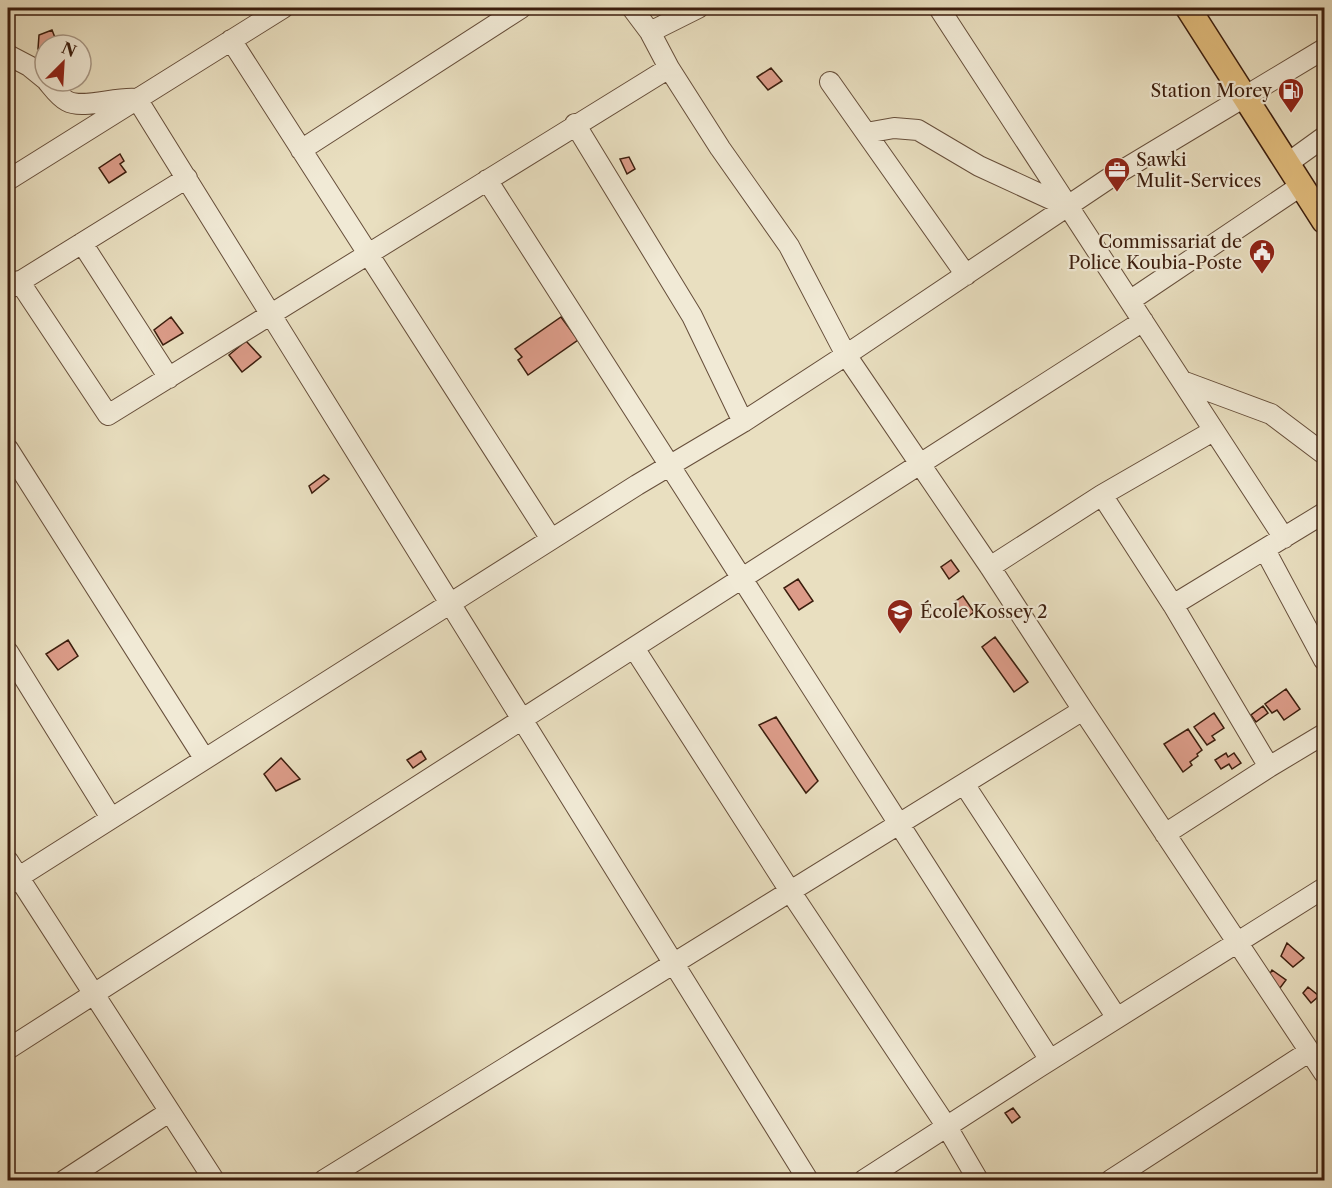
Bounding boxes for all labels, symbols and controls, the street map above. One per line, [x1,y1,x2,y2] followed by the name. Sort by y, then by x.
[33,33,93,93] north arrow
[59,37,80,61] text: N
[1276,76,1306,114] fuel station icon: Station Morey
[1151,80,1273,102] place label: Station Morey
[1136,149,1261,192] place label: Sawki Mulit-Services
[1102,155,1132,193] office icon: Sawki Mulit-Services
[1068,231,1242,274] place label: Commissariat de Police Koubia-Poste
[1247,237,1277,275] public building icon: Commissariat de Police Koubia-Poste
[885,597,915,635] school or university icon: École Kossey 2
[920,600,1048,623] place label: École Kossey 2

